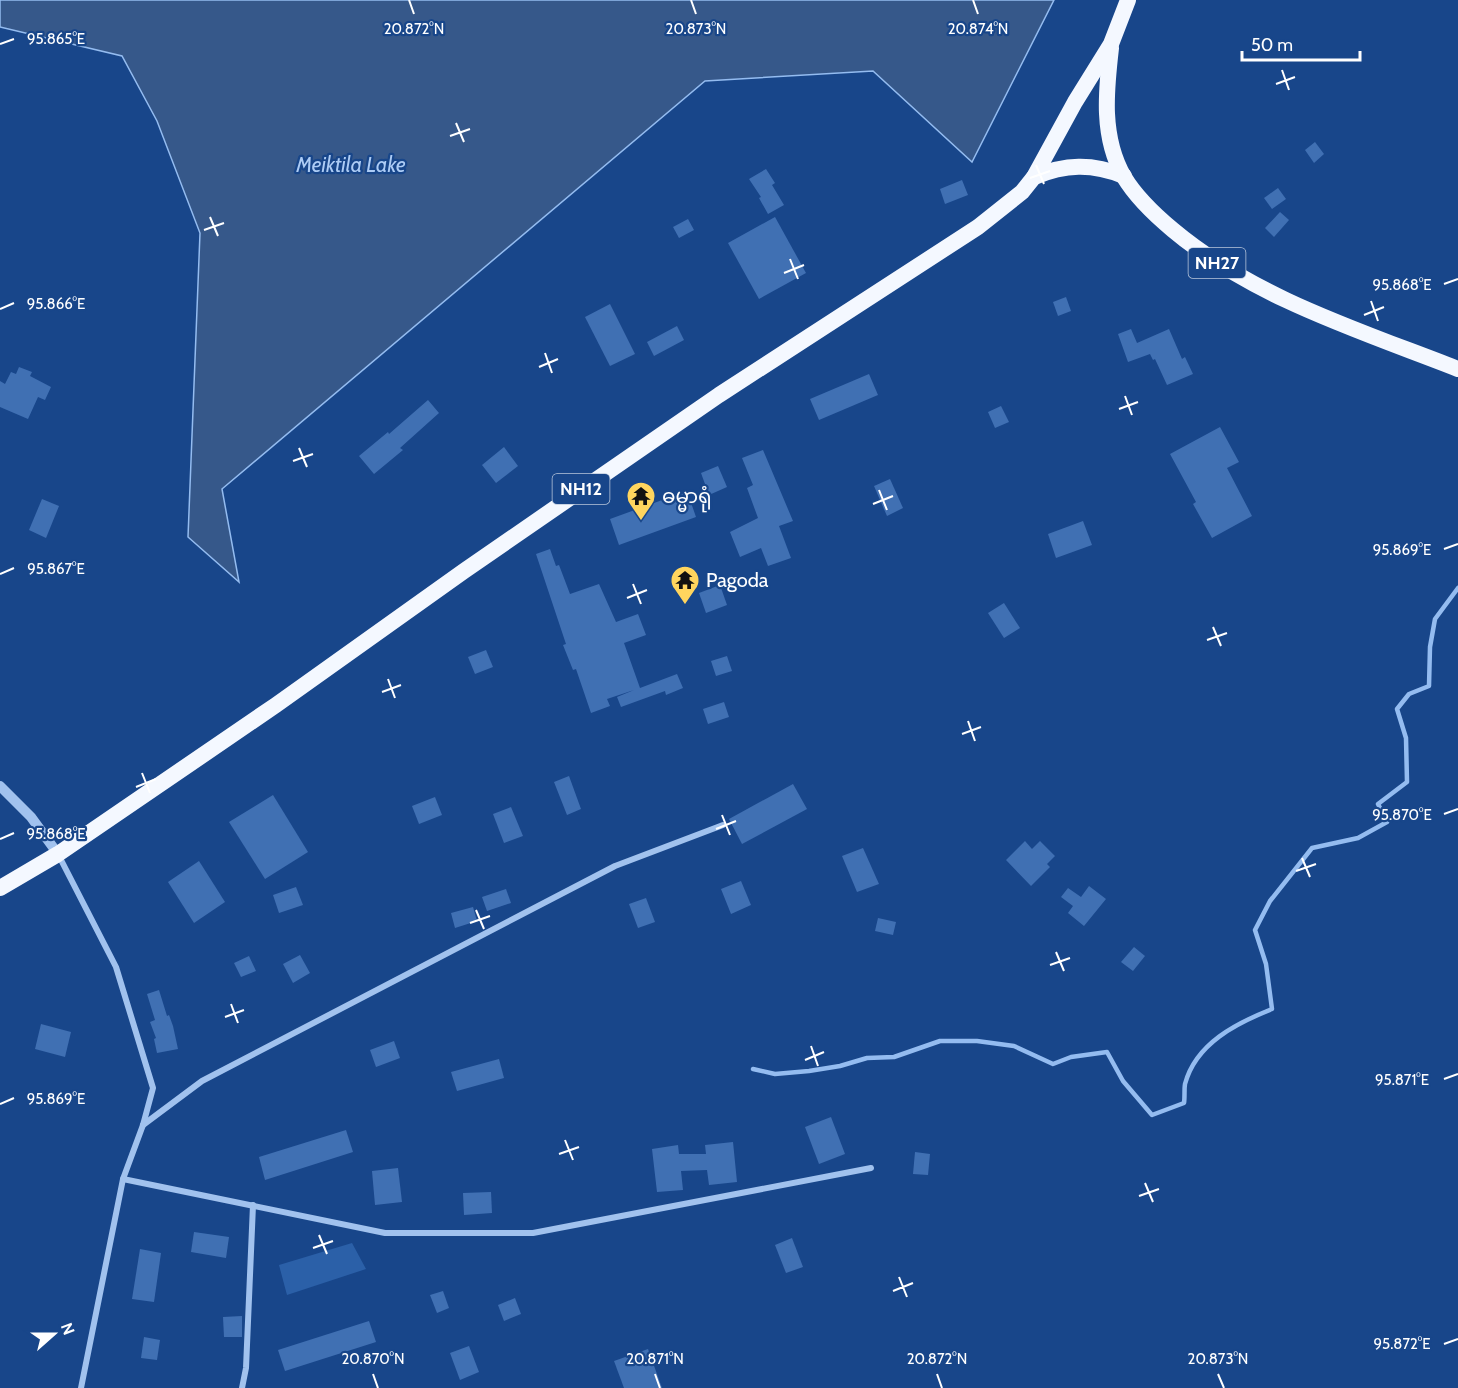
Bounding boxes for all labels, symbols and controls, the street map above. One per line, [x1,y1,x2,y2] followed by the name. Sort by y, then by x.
[384,20,444,38] text: 20.872°N
[666,20,726,38] text: 20.873°N
[948,20,1008,38] text: 20.874°N
[1242,24,1360,62] scale bar
[27,30,85,48] text: 95.865°E
[1251,34,1293,56] text: 50 m
[295,152,406,177] water label: Meiktila Lake
[1188,248,1246,278] road number: NH27
[1372,276,1432,294] text: 95.868°E
[27,295,85,313] text: 95.866°E
[552,474,610,504] road number: NH12
[625,480,657,522] temple icon: ဓမ္မာရုံ
[662,484,712,513] place label: ဓမ္မာရုံ
[1373,541,1431,559] text: 95.869°E
[27,560,85,578] text: 95.867°E
[669,564,701,606] temple icon: Pagoda
[706,568,769,592] place label: Pagoda
[1372,806,1432,824] text: 95.870°E
[26,825,86,843] text: 95.868°E
[1375,1071,1429,1089] text: 95.871°E
[27,1090,85,1108] text: 95.869°E
[24,1304,84,1364] north arrow
[57,1320,78,1337] text: N
[1374,1335,1430,1353] text: 95.872°E
[341,1350,405,1368] text: 20.870°N
[626,1350,684,1368] text: 20.871°N
[907,1350,967,1368] text: 20.872°N
[1188,1350,1248,1368] text: 20.873°N

